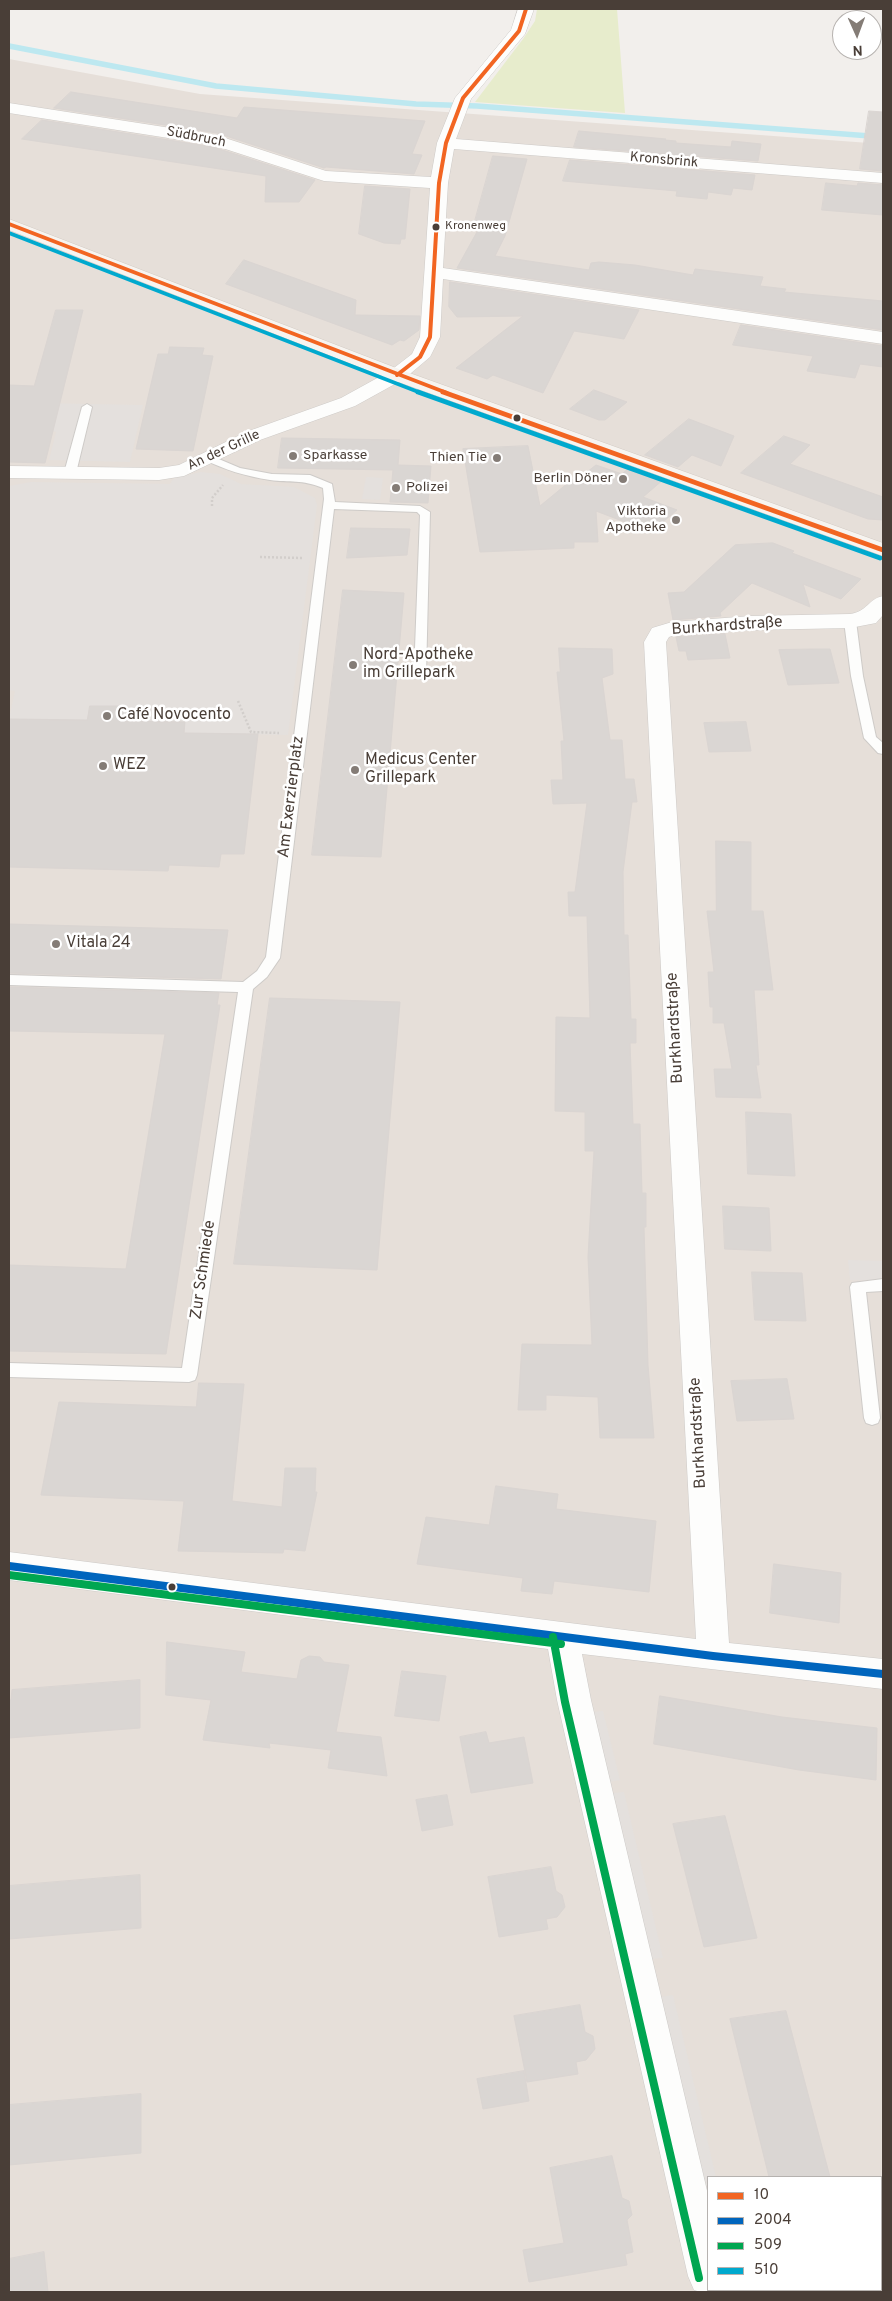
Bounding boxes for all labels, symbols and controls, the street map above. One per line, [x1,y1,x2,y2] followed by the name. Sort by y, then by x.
[832,10,882,60] north arrow
[852,41,863,58] text: N
[165,124,227,152] street label: Südbruch
[629,150,699,172] street label: Kronsbrink
[445,220,506,234] place label: Kronenweg
[431,222,441,232] marker: Kronenweg
[512,413,522,423] unlabelled marker
[185,427,263,475] street label: An der Grille
[303,448,367,464] place label: Sparkasse
[287,450,299,462] marker: Sparkasse
[429,450,487,466] place label: Thien Tie
[491,452,503,464] marker: Thien Tie
[533,471,613,487] place label: Berlin Döner
[617,473,629,485] marker: Berlin Döner
[406,480,448,496] place label: Polizei
[390,482,402,494] marker: Polizei
[606,504,666,536] place label: Viktoria Apotheke
[670,514,682,526] marker: Viktoria Apotheke
[671,614,783,640] street label: Burkhardstraße
[363,646,473,684] place label: Nord-Apotheke im Grillepark
[347,659,359,671] marker: Nord-Apotheke im Grillepark
[117,706,231,726] place label: Café Novocento
[101,710,113,722] marker: Café Novocento
[275,735,309,859] street label: Am Exerzierplatz
[365,751,477,789] place label: Medicus Center Grillepark
[113,756,146,776] place label: WEZ
[97,760,109,772] marker: WEZ
[349,764,361,776] marker: Medicus Center Grillepark
[66,934,131,954] place label: Vitala 24
[50,938,62,950] marker: Vitala 24
[664,972,688,1084] street label: Burkhardstraße
[188,1219,220,1321] street label: Zur Schmiede
[687,1377,711,1489] street label: Burkhardstraße
[167,1582,177,1592] unlabelled marker
[707,2176,882,2291] legend
[754,2186,769,2205] text: 10
[754,2211,792,2230] text: 2004
[754,2236,782,2255] text: 509
[754,2261,779,2280] text: 510

